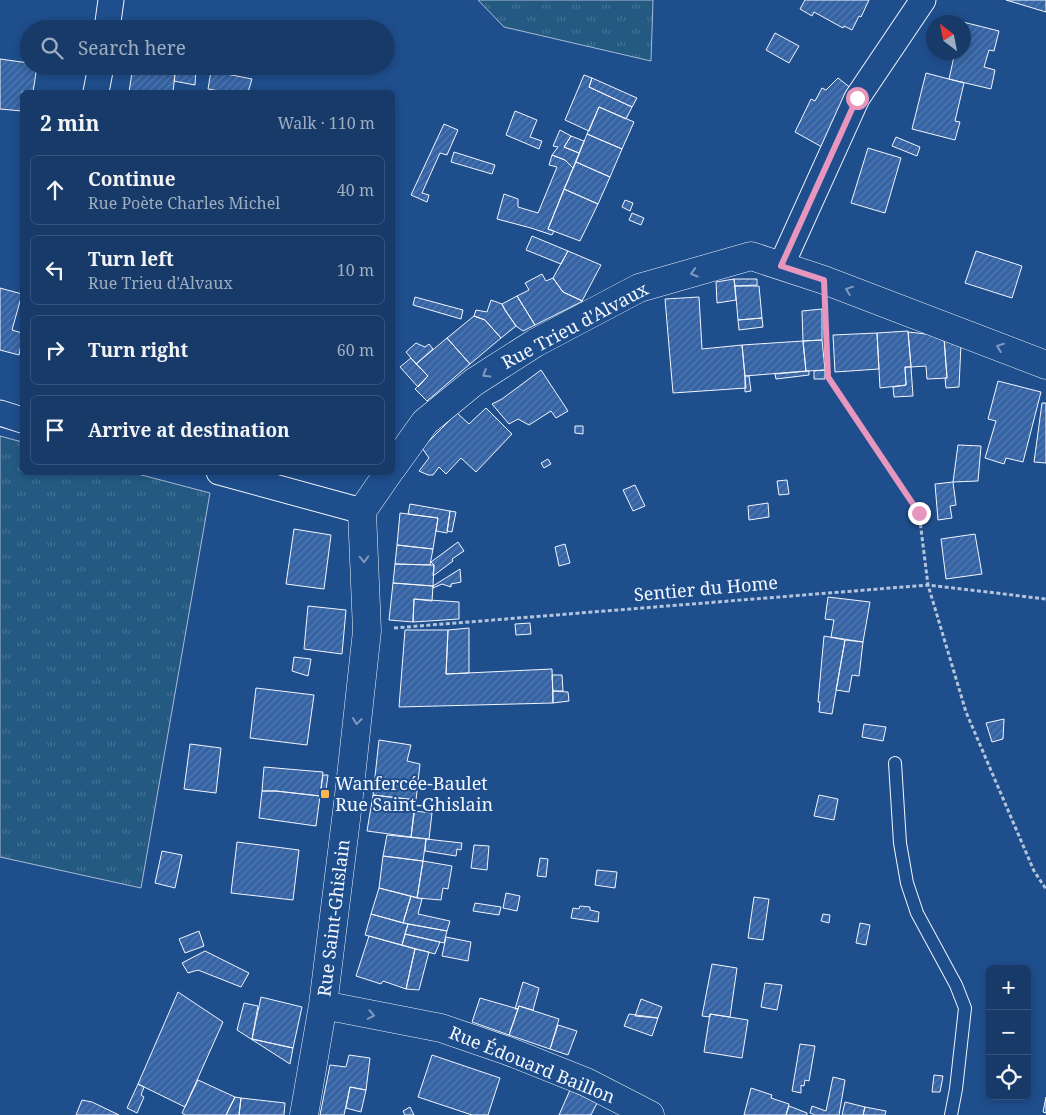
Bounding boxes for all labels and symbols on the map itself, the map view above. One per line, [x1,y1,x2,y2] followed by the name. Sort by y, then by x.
[926,15,971,60] north arrow
[846,87,869,110] route start
[690,267,699,277] one-way arrow
[497,276,653,374] street label: Rue Trieu d'Alvaux
[845,285,853,295] one-way arrow
[997,343,1005,353] one-way arrow
[483,368,492,377] one-way arrow
[908,502,931,525] route end
[359,556,370,564] one-way arrow
[633,570,779,606] street label: Sentier du Home
[352,718,363,726] one-way arrow
[335,771,493,816] place label: Wanfercée-Baulet Rue Saint-Ghislain
[319,788,331,800] marker: Wanfercée-Baulet Rue Saint-Ghislain
[311,838,355,998] street label: Rue Saint-Ghislain
[366,1009,375,1019] one-way arrow
[446,1020,619,1108] street label: Rue Édouard Baillon

